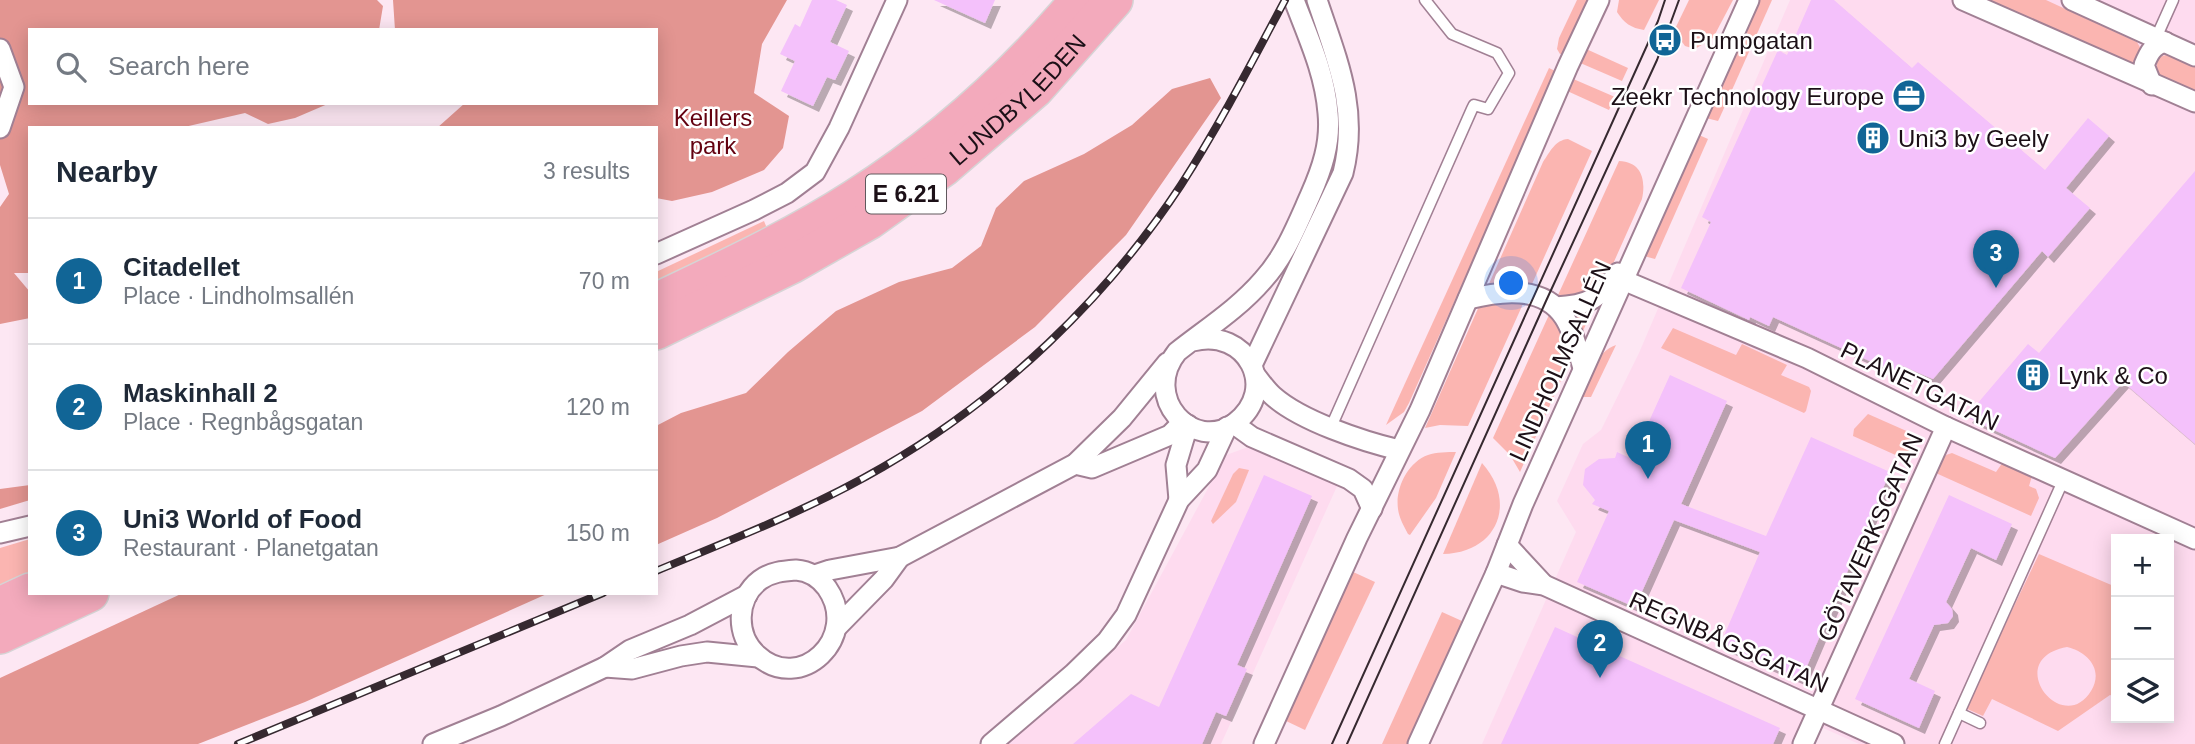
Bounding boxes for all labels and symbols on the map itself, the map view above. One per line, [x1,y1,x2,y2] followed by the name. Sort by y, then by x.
[1646,21,1684,59] bus stop icon: Pumpgatan
[1690,27,1813,54] place label: Pumpgatan
[944,29,1091,170] street label: LUNDBYLEDEN
[1890,77,1928,115] office icon: Zeekr Technology Europe
[1611,83,1884,110] place label: Zeekr Technology Europe
[674,104,752,159] park label: Keillers park
[1854,119,1892,157] building icon: Uni3 by Geely
[1898,125,2049,152] place label: Uni3 by Geely
[866,174,946,214] road number: E 6.21
[1973,230,2019,288] pin: 3
[1504,257,1616,465] street label: LINDHOLMSALLÉN
[1494,266,1528,300] your location
[1837,336,2003,436] street label: PLANETGATAN
[2014,356,2052,394] building icon: Lynk & Co
[2058,362,2168,389] place label: Lynk & Co
[1625,421,1671,479] pin: 1
[1812,429,1928,645] street label: GÖTAVERKSGATAN
[1625,586,1833,698] street label: REGNBÅGSGATAN
[1577,620,1623,678] pin: 2

